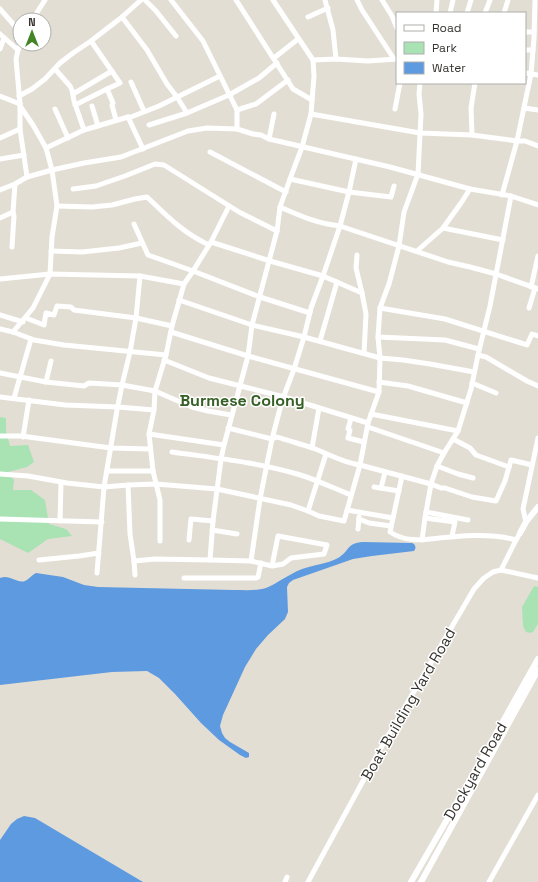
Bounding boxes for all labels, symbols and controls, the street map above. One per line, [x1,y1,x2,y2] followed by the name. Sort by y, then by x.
[12,12,52,52] north arrow
[396,12,526,84] legend
[28,15,36,29] text: N
[432,20,461,36] text: Road
[432,40,457,56] text: Park
[432,60,466,76] text: Water
[179,390,305,411] district label: Burmese Colony
[357,624,459,784] street label: Boat Building Yard Road
[439,719,511,823] street label: Dockyard Road

